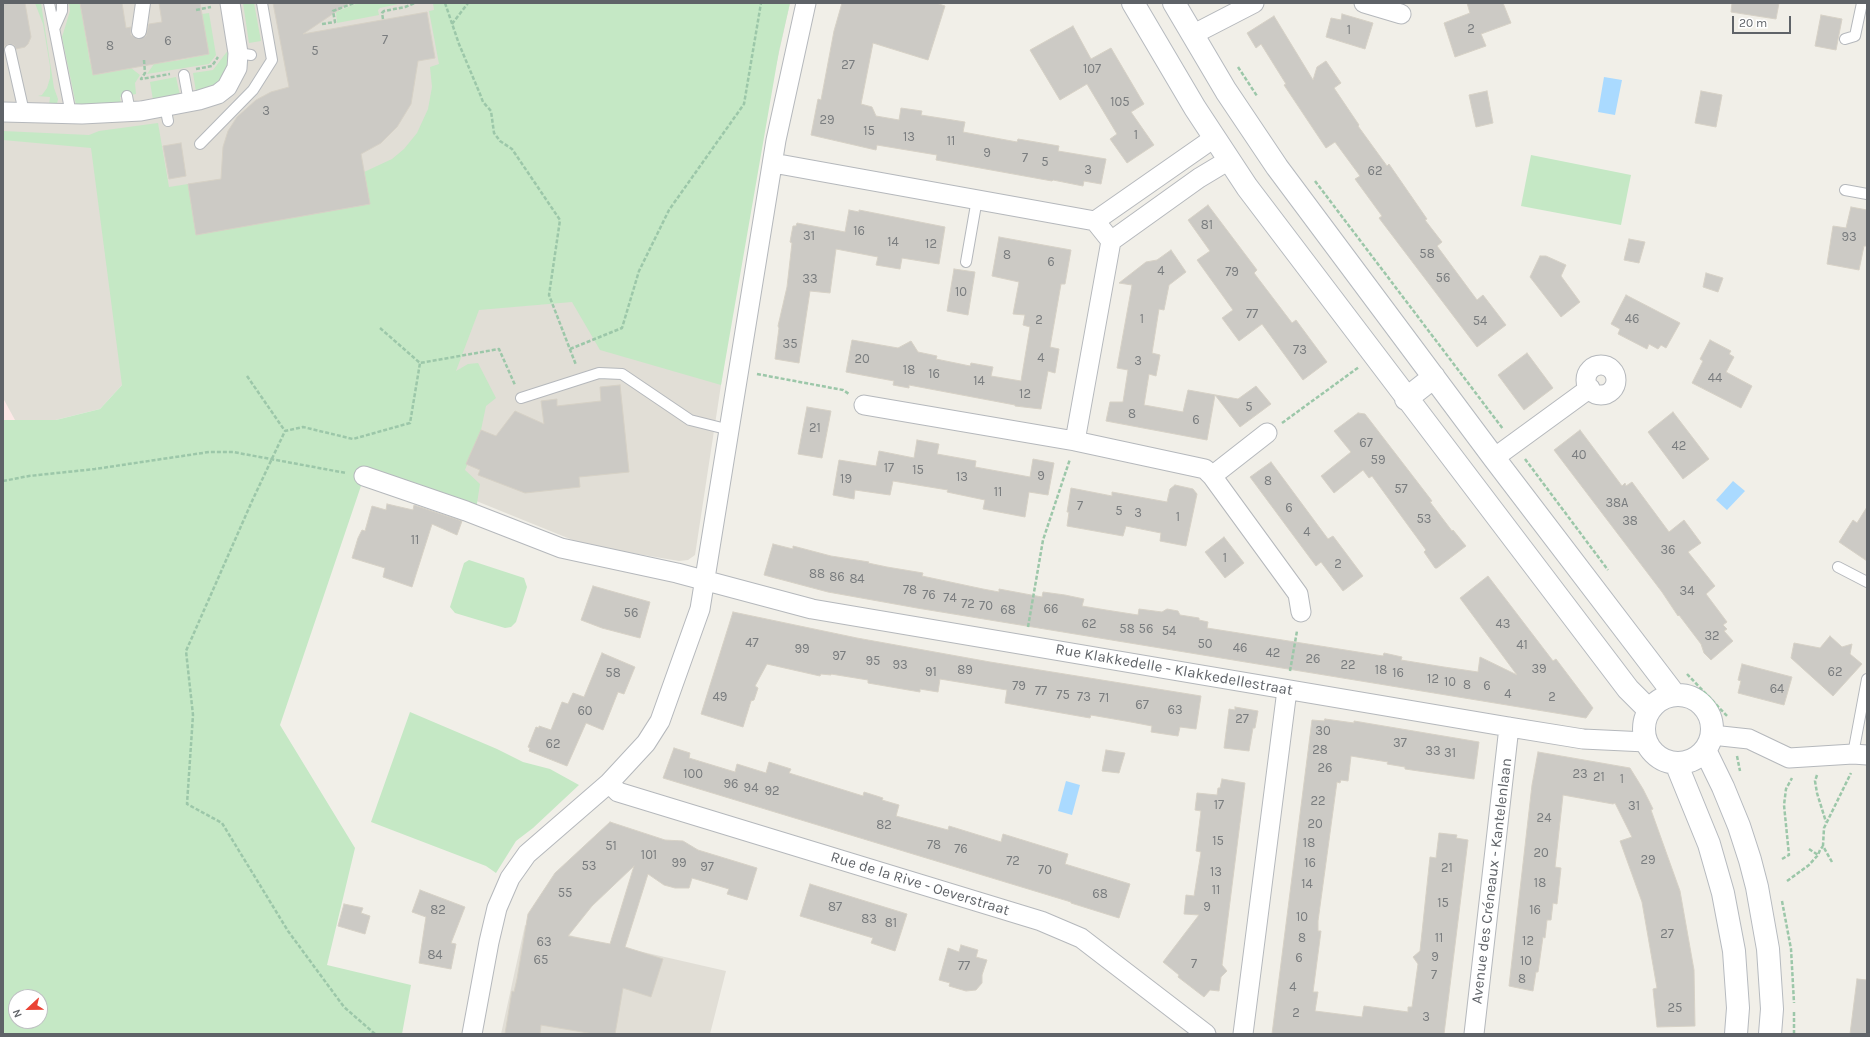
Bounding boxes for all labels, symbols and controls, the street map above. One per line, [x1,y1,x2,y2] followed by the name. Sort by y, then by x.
[1734,8,1793,34] scale bar
[1739,16,1767,30] text: 20 m
[1467,21,1475,37] house number: 2
[1347,22,1351,38] house number: 1
[382,32,388,48] house number: 7
[164,33,172,49] house number: 6
[106,38,114,54] house number: 8
[311,43,319,59] house number: 5
[841,57,855,73] house number: 27
[1083,61,1101,77] house number: 107
[1110,94,1130,110] house number: 105
[262,103,270,119] house number: 3
[819,112,835,128] house number: 29
[863,123,875,139] house number: 15
[1134,127,1138,143] house number: 1
[903,129,915,145] house number: 13
[947,133,955,149] house number: 11
[983,145,991,161] house number: 9
[1022,150,1028,166] house number: 7
[1041,154,1049,170] house number: 5
[1084,162,1092,178] house number: 3
[1368,163,1382,179] house number: 62
[1201,217,1213,233] house number: 81
[853,223,865,239] house number: 16
[803,228,815,244] house number: 31
[1841,229,1857,245] house number: 93
[887,234,899,250] house number: 14
[925,236,937,252] house number: 12
[1419,246,1435,262] house number: 58
[1003,247,1011,263] house number: 8
[1047,254,1055,270] house number: 6
[1157,263,1165,279] house number: 4
[1225,264,1239,280] house number: 79
[1436,270,1450,286] house number: 56
[802,271,818,287] house number: 33
[955,284,967,300] house number: 10
[1246,306,1258,322] house number: 77
[1140,311,1144,327] house number: 1
[1625,311,1639,327] house number: 46
[1035,312,1043,328] house number: 2
[1473,313,1487,329] house number: 54
[782,336,798,352] house number: 35
[1293,342,1307,358] house number: 73
[1037,350,1045,366] house number: 4
[854,351,870,367] house number: 20
[1134,353,1142,369] house number: 3
[903,362,915,378] house number: 18
[928,366,940,382] house number: 16
[1708,370,1722,386] house number: 44
[973,373,985,389] house number: 14
[1019,386,1031,402] house number: 12
[1245,399,1253,415] house number: 5
[1128,406,1136,422] house number: 8
[1192,412,1200,428] house number: 6
[809,420,821,436] house number: 21
[1359,435,1373,451] house number: 67
[1672,438,1686,454] house number: 42
[1572,447,1586,463] house number: 40
[1371,452,1385,468] house number: 59
[884,460,894,476] house number: 17
[912,462,924,478] house number: 15
[1037,468,1045,484] house number: 9
[956,469,968,485] house number: 13
[840,471,852,487] house number: 19
[1264,473,1272,489] house number: 8
[1394,481,1408,497] house number: 57
[994,484,1002,500] house number: 11
[1605,495,1629,511] house number: 38A
[1077,498,1083,514] house number: 7
[1285,500,1293,516] house number: 6
[1115,503,1123,519] house number: 5
[1134,505,1142,521] house number: 3
[1176,509,1180,525] house number: 1
[1416,511,1432,527] house number: 53
[1622,513,1638,529] house number: 38
[1303,524,1311,540] house number: 4
[411,532,419,548] house number: 11
[1660,542,1676,558] house number: 36
[1223,550,1227,566] house number: 1
[1334,556,1342,572] house number: 2
[809,566,825,582] house number: 88
[829,569,845,585] house number: 86
[849,571,865,587] house number: 84
[903,582,917,598] house number: 78
[1680,583,1694,599] house number: 34
[922,587,936,603] house number: 76
[943,590,957,606] house number: 74
[961,596,975,612] house number: 72
[979,598,993,614] house number: 70
[1044,601,1058,617] house number: 66
[1000,602,1016,618] house number: 68
[624,605,638,621] house number: 56
[1082,616,1096,632] house number: 62
[1496,616,1510,632] house number: 43
[1119,621,1135,637] house number: 58
[1139,621,1153,637] house number: 56
[1162,623,1176,639] house number: 54
[1704,628,1720,644] house number: 32
[745,635,759,651] house number: 47
[1197,636,1213,652] house number: 50
[1516,637,1528,653] house number: 41
[1054,640,1294,700] street label: Rue Klakkedelle - Klakkedellestraat
[1233,640,1247,656] house number: 46
[794,641,810,657] house number: 99
[1266,645,1280,661] house number: 42
[832,648,846,664] house number: 97
[1306,651,1320,667] house number: 26
[866,653,880,669] house number: 95
[892,657,908,673] house number: 93
[1340,657,1356,673] house number: 22
[1531,661,1547,677] house number: 39
[957,662,973,678] house number: 89
[1375,662,1387,678] house number: 18
[925,664,937,680] house number: 91
[1828,664,1842,680] house number: 62
[605,665,621,681] house number: 58
[1392,665,1404,681] house number: 16
[1427,671,1439,687] house number: 12
[1444,674,1456,690] house number: 10
[1463,677,1471,693] house number: 8
[1012,678,1026,694] house number: 79
[1483,678,1491,694] house number: 6
[1770,681,1784,697] house number: 64
[1035,683,1047,699] house number: 77
[1504,686,1512,702] house number: 4
[1056,687,1070,703] house number: 75
[713,689,727,705] house number: 49
[1077,689,1091,705] house number: 73
[1548,689,1556,705] house number: 2
[1099,690,1109,706] house number: 71
[1135,697,1149,713] house number: 67
[1167,702,1183,718] house number: 63
[577,703,593,719] house number: 60
[1235,711,1249,727] house number: 27
[1315,723,1331,739] house number: 30
[1393,735,1407,751] house number: 37
[546,736,560,752] house number: 62
[1312,742,1328,758] house number: 28
[1425,743,1441,759] house number: 33
[1444,745,1456,761] house number: 31
[1468,757,1516,1005] street label: Avenue des Créneaux - Kantelenlaan
[1318,760,1332,776] house number: 26
[683,766,703,782] house number: 100
[1572,766,1588,782] house number: 23
[1593,769,1605,785] house number: 21
[1620,771,1624,787] house number: 1
[724,776,738,792] house number: 96
[744,780,758,796] house number: 94
[764,783,780,799] house number: 92
[1310,793,1326,809] house number: 22
[1214,797,1224,813] house number: 17
[1628,798,1640,814] house number: 31
[1537,810,1551,826] house number: 24
[1307,816,1323,832] house number: 20
[876,817,892,833] house number: 82
[1212,833,1224,849] house number: 15
[1303,835,1315,851] house number: 18
[927,837,941,853] house number: 78
[605,838,617,854] house number: 51
[954,841,968,857] house number: 76
[1533,845,1549,861] house number: 20
[641,847,657,863] house number: 101
[828,848,1012,920] street label: Rue de la Rive - Oeverstraat
[1640,852,1656,868] house number: 29
[1006,853,1020,869] house number: 72
[671,855,687,871] house number: 99
[1304,855,1316,871] house number: 16
[581,858,597,874] house number: 53
[700,859,714,875] house number: 97
[1441,860,1453,876] house number: 21
[1038,862,1052,878] house number: 70
[1210,864,1222,880] house number: 13
[1534,875,1546,891] house number: 18
[1301,876,1313,892] house number: 14
[1212,882,1220,898] house number: 11
[558,885,572,901] house number: 55
[1092,886,1108,902] house number: 68
[1437,895,1449,911] house number: 15
[828,899,842,915] house number: 87
[1203,899,1211,915] house number: 9
[430,902,446,918] house number: 82
[1529,902,1541,918] house number: 16
[1296,909,1308,925] house number: 10
[861,911,877,927] house number: 83
[885,915,897,931] house number: 81
[1660,926,1674,942] house number: 27
[1298,930,1306,946] house number: 8
[1435,930,1443,946] house number: 11
[1522,933,1534,949] house number: 12
[536,934,552,950] house number: 63
[427,947,443,963] house number: 84
[1431,949,1439,965] house number: 9
[1295,950,1303,966] house number: 6
[534,952,548,968] house number: 65
[1520,953,1532,969] house number: 10
[1191,956,1197,972] house number: 7
[958,958,970,974] house number: 77
[1431,967,1437,983] house number: 7
[1518,971,1526,987] house number: 8
[1289,979,1297,995] house number: 4
[8,989,48,1029] north arrow
[1668,1000,1682,1016] house number: 25
[1292,1005,1300,1021] house number: 2
[10,1007,25,1019] text: N
[1422,1009,1430,1025] house number: 3

